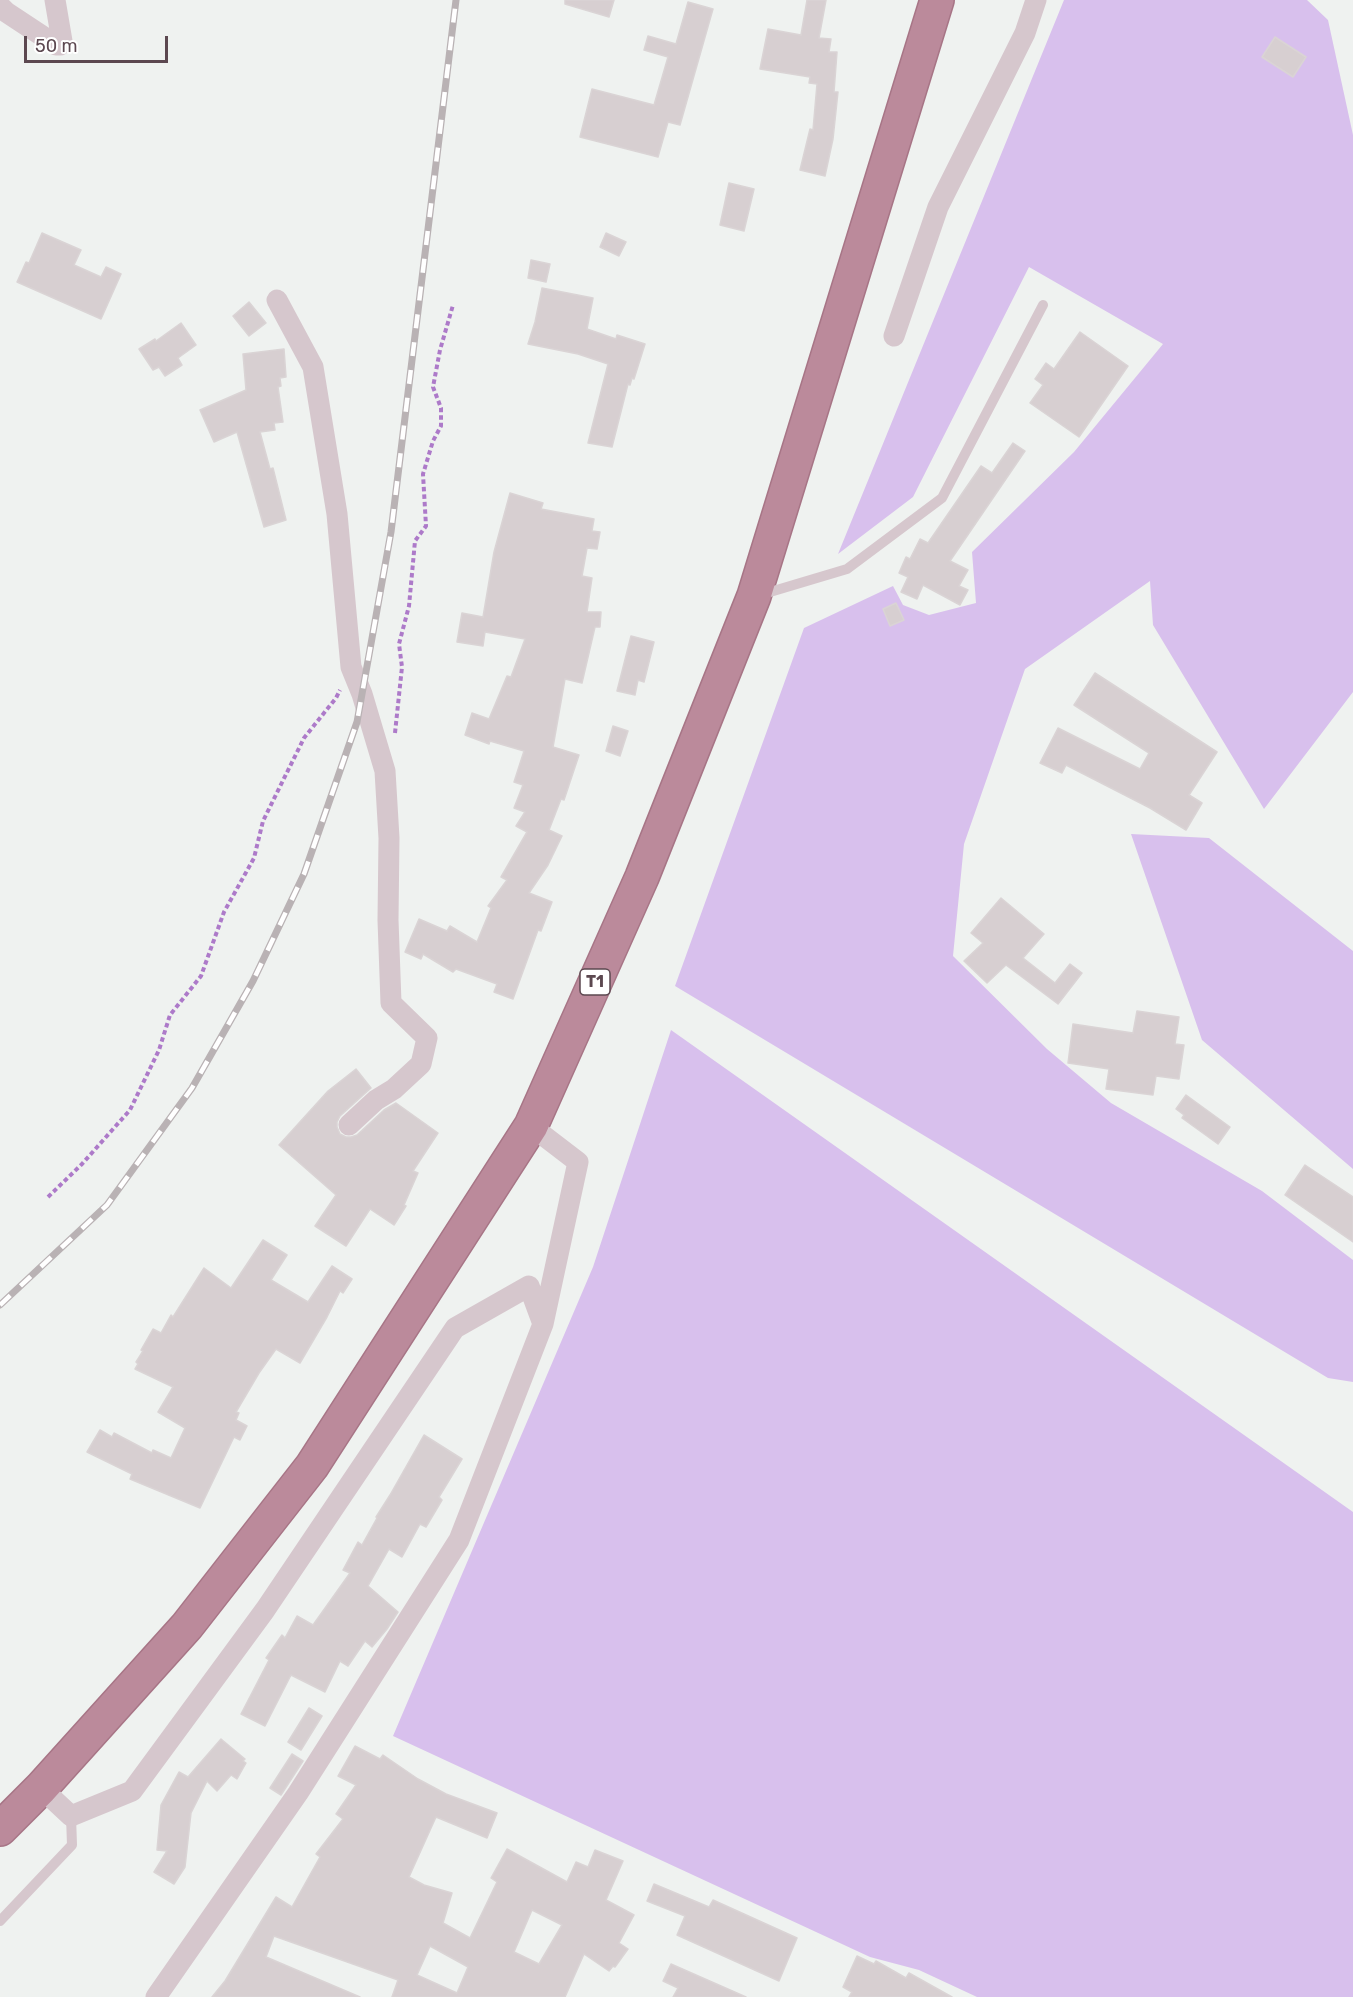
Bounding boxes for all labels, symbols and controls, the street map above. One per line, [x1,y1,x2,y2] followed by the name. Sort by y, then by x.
[27,24,171,62] scale bar
[35,35,78,57] text: 50 m
[580,969,610,995] road number: T1

